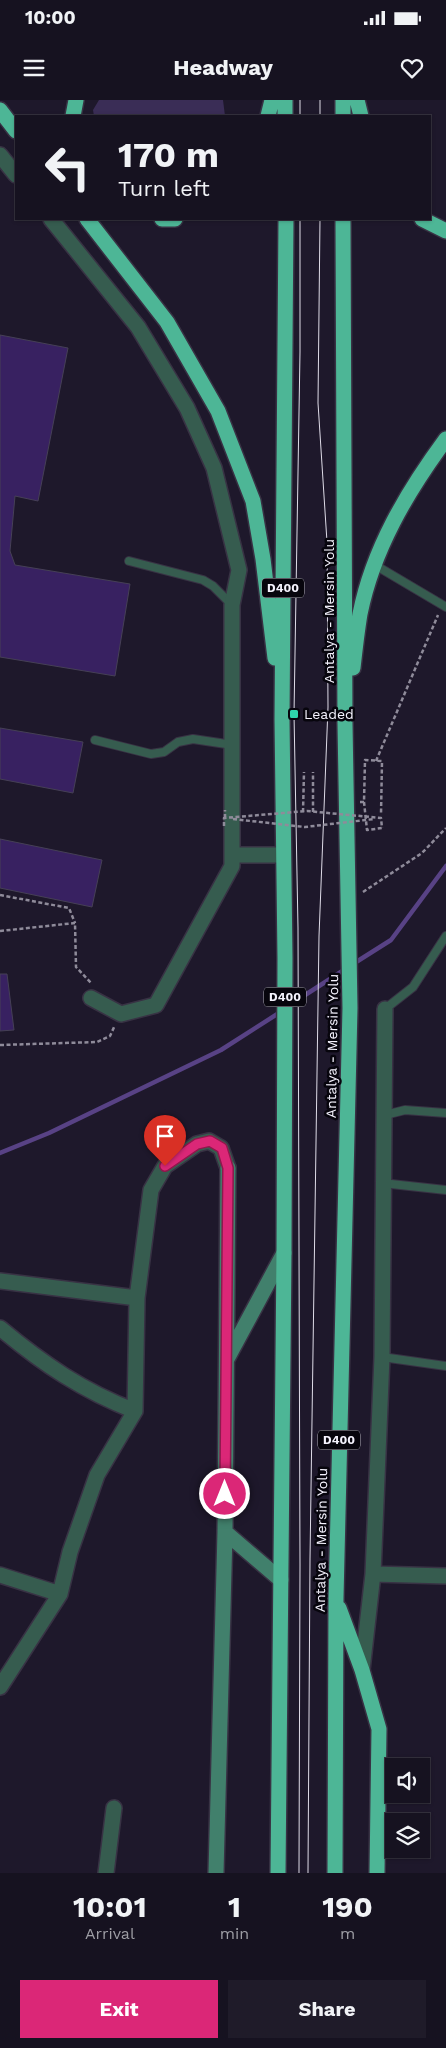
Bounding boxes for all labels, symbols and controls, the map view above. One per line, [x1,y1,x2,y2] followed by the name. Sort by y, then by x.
[25,6,76,29] text: 10:00
[20,54,48,82] icon: menu
[398,54,426,82] icon: heart
[173,55,273,80] text: Headway
[118,134,219,176] text: 170 m
[35,135,100,200] icon: left
[118,176,210,201] text: Turn left
[321,539,337,683] street label: Antalya - Mersin Yolu
[262,578,304,598] road number: D400
[304,706,354,722] place label: Leaded
[288,708,300,720] marker: Leaded
[323,974,341,1118] street label: Antalya - Mersin Yolu
[264,988,306,1006] road number: D400
[144,1115,186,1166] pin
[151,1122,179,1150] icon: arrive
[318,1430,360,1450] road number: D400
[198,1467,250,1519] position arrow
[312,1468,330,1612] street label: Antalya - Mersin Yolu
[385,1758,430,1858] map controls
[385,1758,430,1803] button: sound
[385,1813,430,1858] button: layers
[73,1889,147,1924] text: 10:01
[228,1889,241,1924] text: 1
[322,1889,373,1924] text: 190
[85,1924,135,1943] text: Arrival
[220,1924,249,1943] text: min
[340,1924,355,1943] text: m
[20,1980,218,2038] button: Exit
[228,1980,426,2038] button: Share

